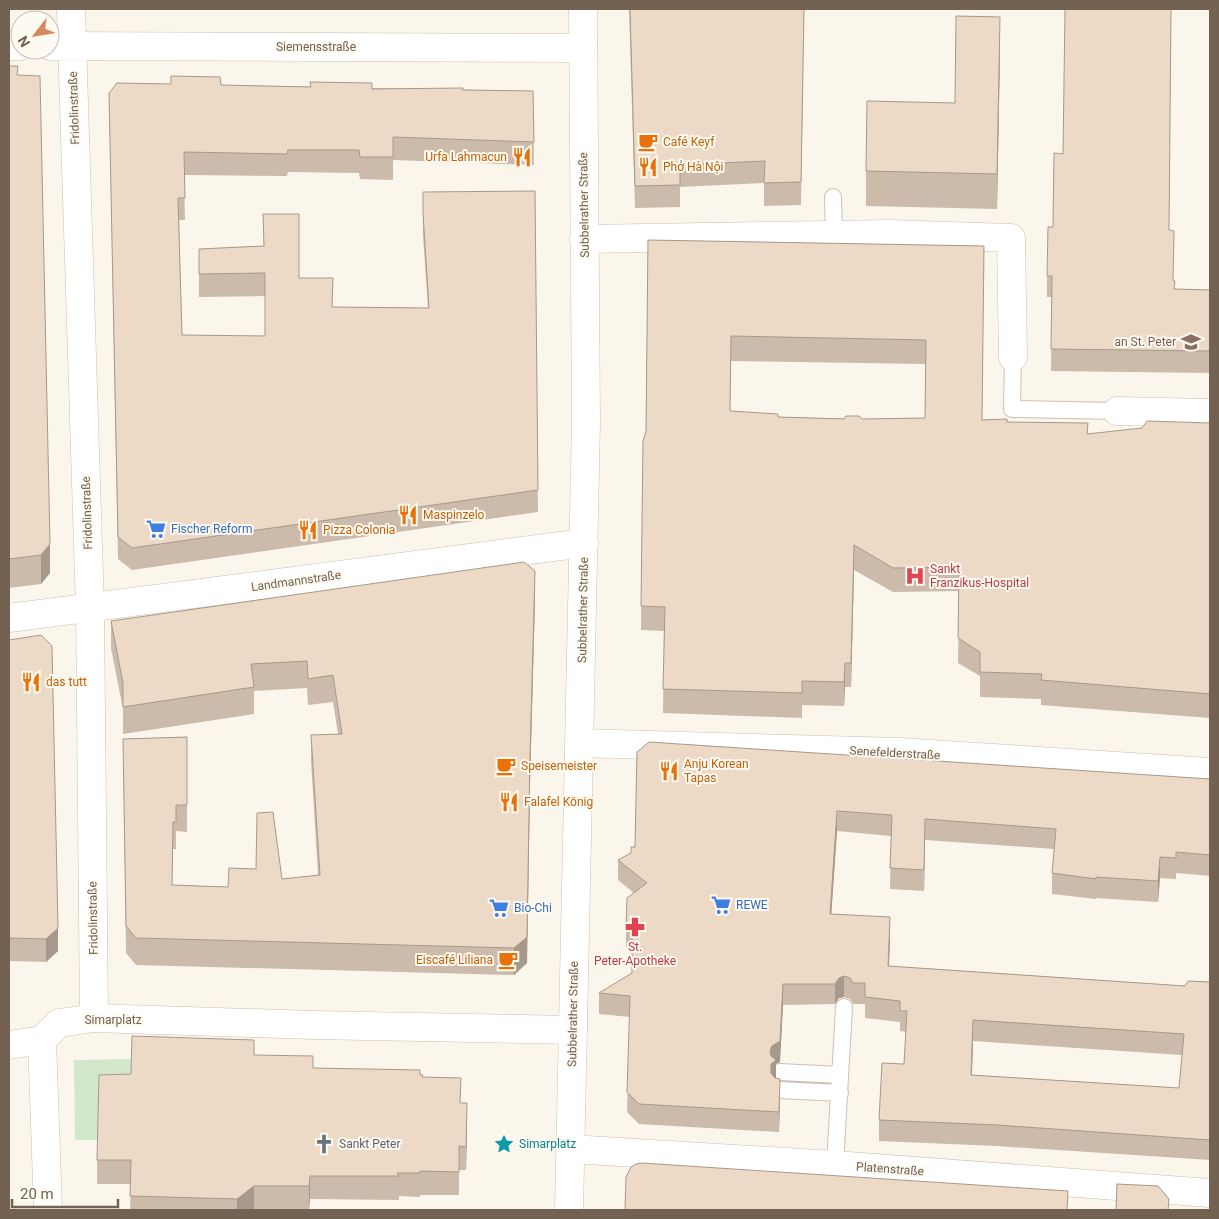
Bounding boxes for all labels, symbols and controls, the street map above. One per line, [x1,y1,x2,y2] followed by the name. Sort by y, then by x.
[10,10,60,60] north arrow
[14,33,33,50] text: N
[276,40,356,54] street label: Siemensstraße
[66,71,82,145] street label: Fridolinstraße
[637,131,659,153] cafe icon: Café Keyf
[663,135,715,149] place label: Café Keyf
[511,146,533,168] restaurant icon: Urfa Lahmacun
[425,150,507,164] place label: Urfa Lahmacun
[576,152,592,258] street label: Subbelrather Straße
[637,156,659,178] restaurant icon: Phở Hà Nội
[663,160,723,174] place label: Phở Hà Nội
[1180,331,1202,353] school or university icon: an St. Peter
[1114,335,1176,349] place label: an St. Peter
[79,476,95,550] street label: Fridolinstraße
[397,504,419,526] restaurant icon: Maspinzelo
[423,508,485,522] place label: Maspinzelo
[145,518,167,540] supermarket icon: Fischer Reform
[297,519,319,541] restaurant icon: Pizza Colonia
[171,522,252,536] place label: Fischer Reform
[323,523,395,537] place label: Pizza Colonia
[575,557,591,663] street label: Subbelrather Straße
[930,562,1029,590] place label: Sankt Franzikus-Hospital
[904,565,926,587] hospital icon: Sankt Franzikus-Hospital
[250,568,342,594] street label: Landmannstraße
[20,671,42,693] restaurant icon: das tutt
[46,675,87,689] place label: das tutt
[849,744,941,762] street label: Senefelderstraße
[495,755,517,777] cafe icon: Speisemeister
[684,757,749,785] place label: Anju Korean Tapas
[521,759,597,773] place label: Speisemeister
[658,760,680,782] restaurant icon: Anju Korean Tapas
[498,791,520,813] restaurant icon: Falafel König
[524,795,593,809] place label: Falafel König
[85,881,101,955] street label: Fridolinstraße
[710,894,732,916] supermarket icon: REWE
[488,897,510,919] supermarket icon: Bio-Chi
[736,898,768,912] place label: REWE
[514,901,552,915] place label: Bio-Chi
[624,916,646,938] pharmacy icon: St. Peter-Apotheke
[594,940,676,968] place label: St. Peter-Apotheke
[497,949,519,971] cafe icon: Eiscafé Liliana
[416,953,493,967] place label: Eiscafé Liliana
[565,961,581,1067] street label: Subbelrather Straße
[84,1013,142,1027] street label: Simarplatz
[313,1133,335,1155] church icon: Sankt Peter
[493,1133,515,1155] place icon: Simarplatz
[339,1137,400,1151] place label: Sankt Peter
[519,1137,576,1151] place label: Simarplatz
[856,1160,924,1178] street label: Platenstraße
[12,1176,119,1208] scale bar
[20,1185,54,1203] text: 20 m

